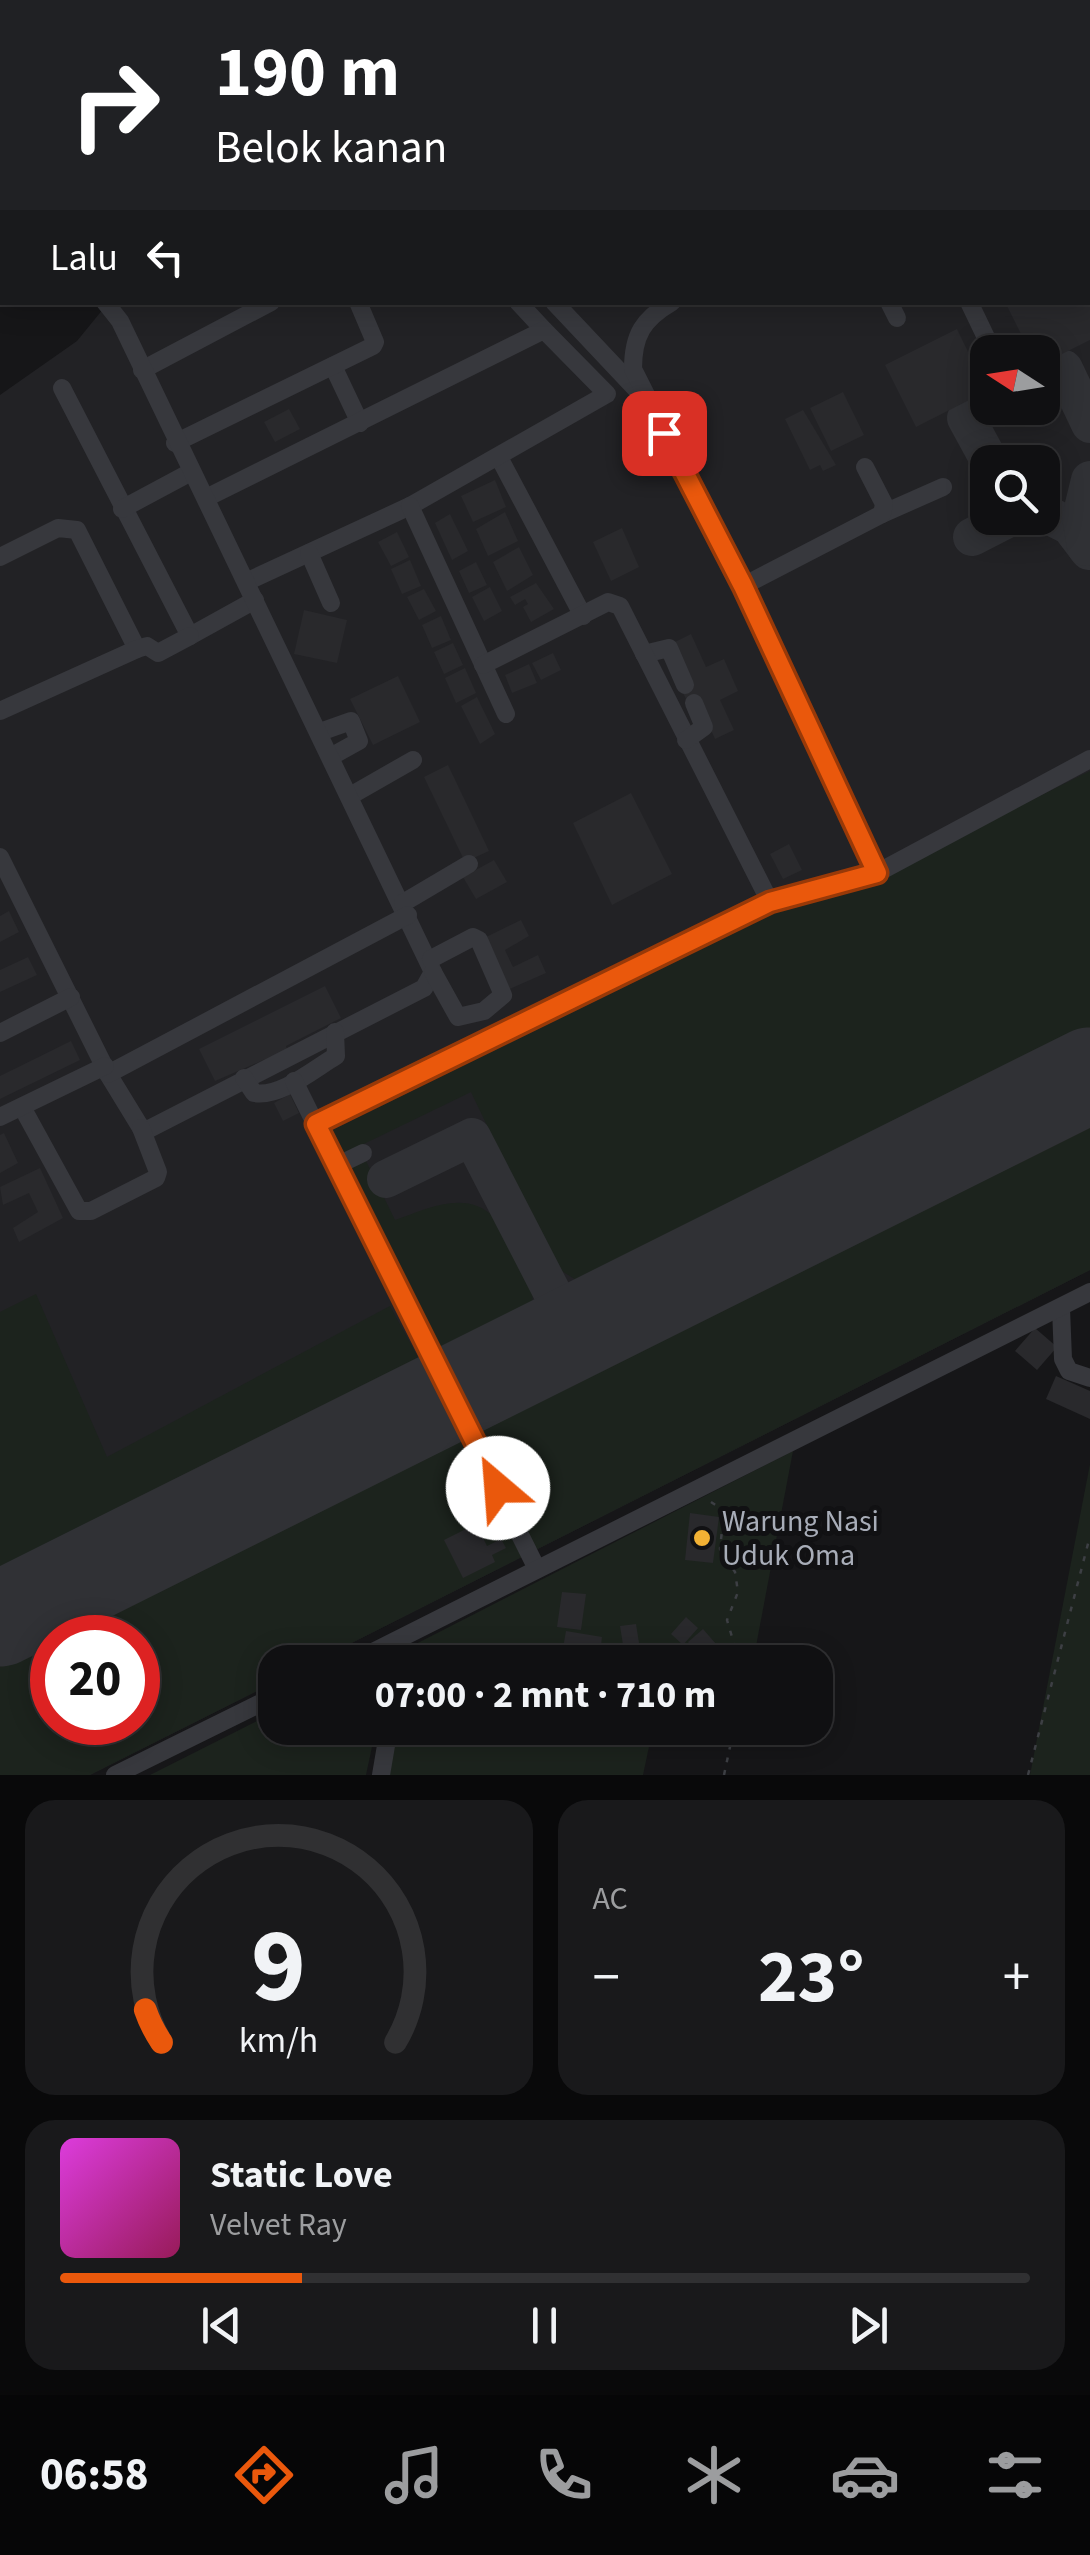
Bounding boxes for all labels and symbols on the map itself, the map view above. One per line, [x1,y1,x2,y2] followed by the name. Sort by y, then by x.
[970,335,1060,425] north arrow
[622,391,707,476] pin
[446,1436,550,1540] position arrow
[722,1500,879,1577] place label: Warung Nasi Uduk Oma
[691,1527,713,1549] marker: Warung Nasi Uduk Oma
[30,1615,160,1745] speed limit sign: 20

